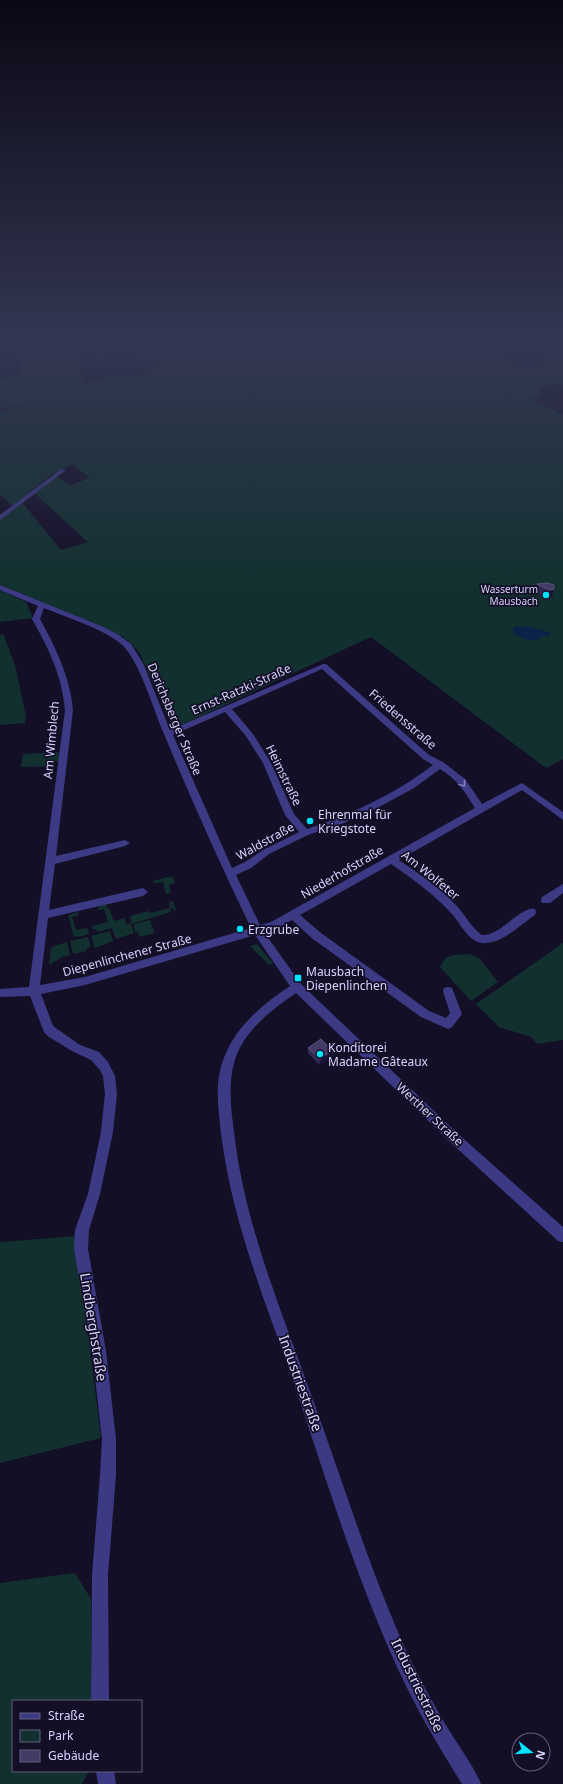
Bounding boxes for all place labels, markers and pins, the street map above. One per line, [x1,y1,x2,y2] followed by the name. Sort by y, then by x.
[481,582,538,608] place label: Wasserturm Mausbach
[541,590,551,600] marker: Wasserturm Mausbach
[318,806,392,837] place label: Ehrenmal für Kriegstote
[305,816,315,826] marker: Ehrenmal für Kriegstote
[248,921,299,938] place label: Erzgrube
[235,924,245,934] marker: Erzgrube
[306,963,387,994] place label: Mausbach Diepenlinchen
[293,973,303,983] marker: Mausbach Diepenlinchen
[328,1039,429,1070] place label: Konditorei Madame Gâteaux
[315,1049,325,1059] marker: Konditorei Madame Gâteaux

